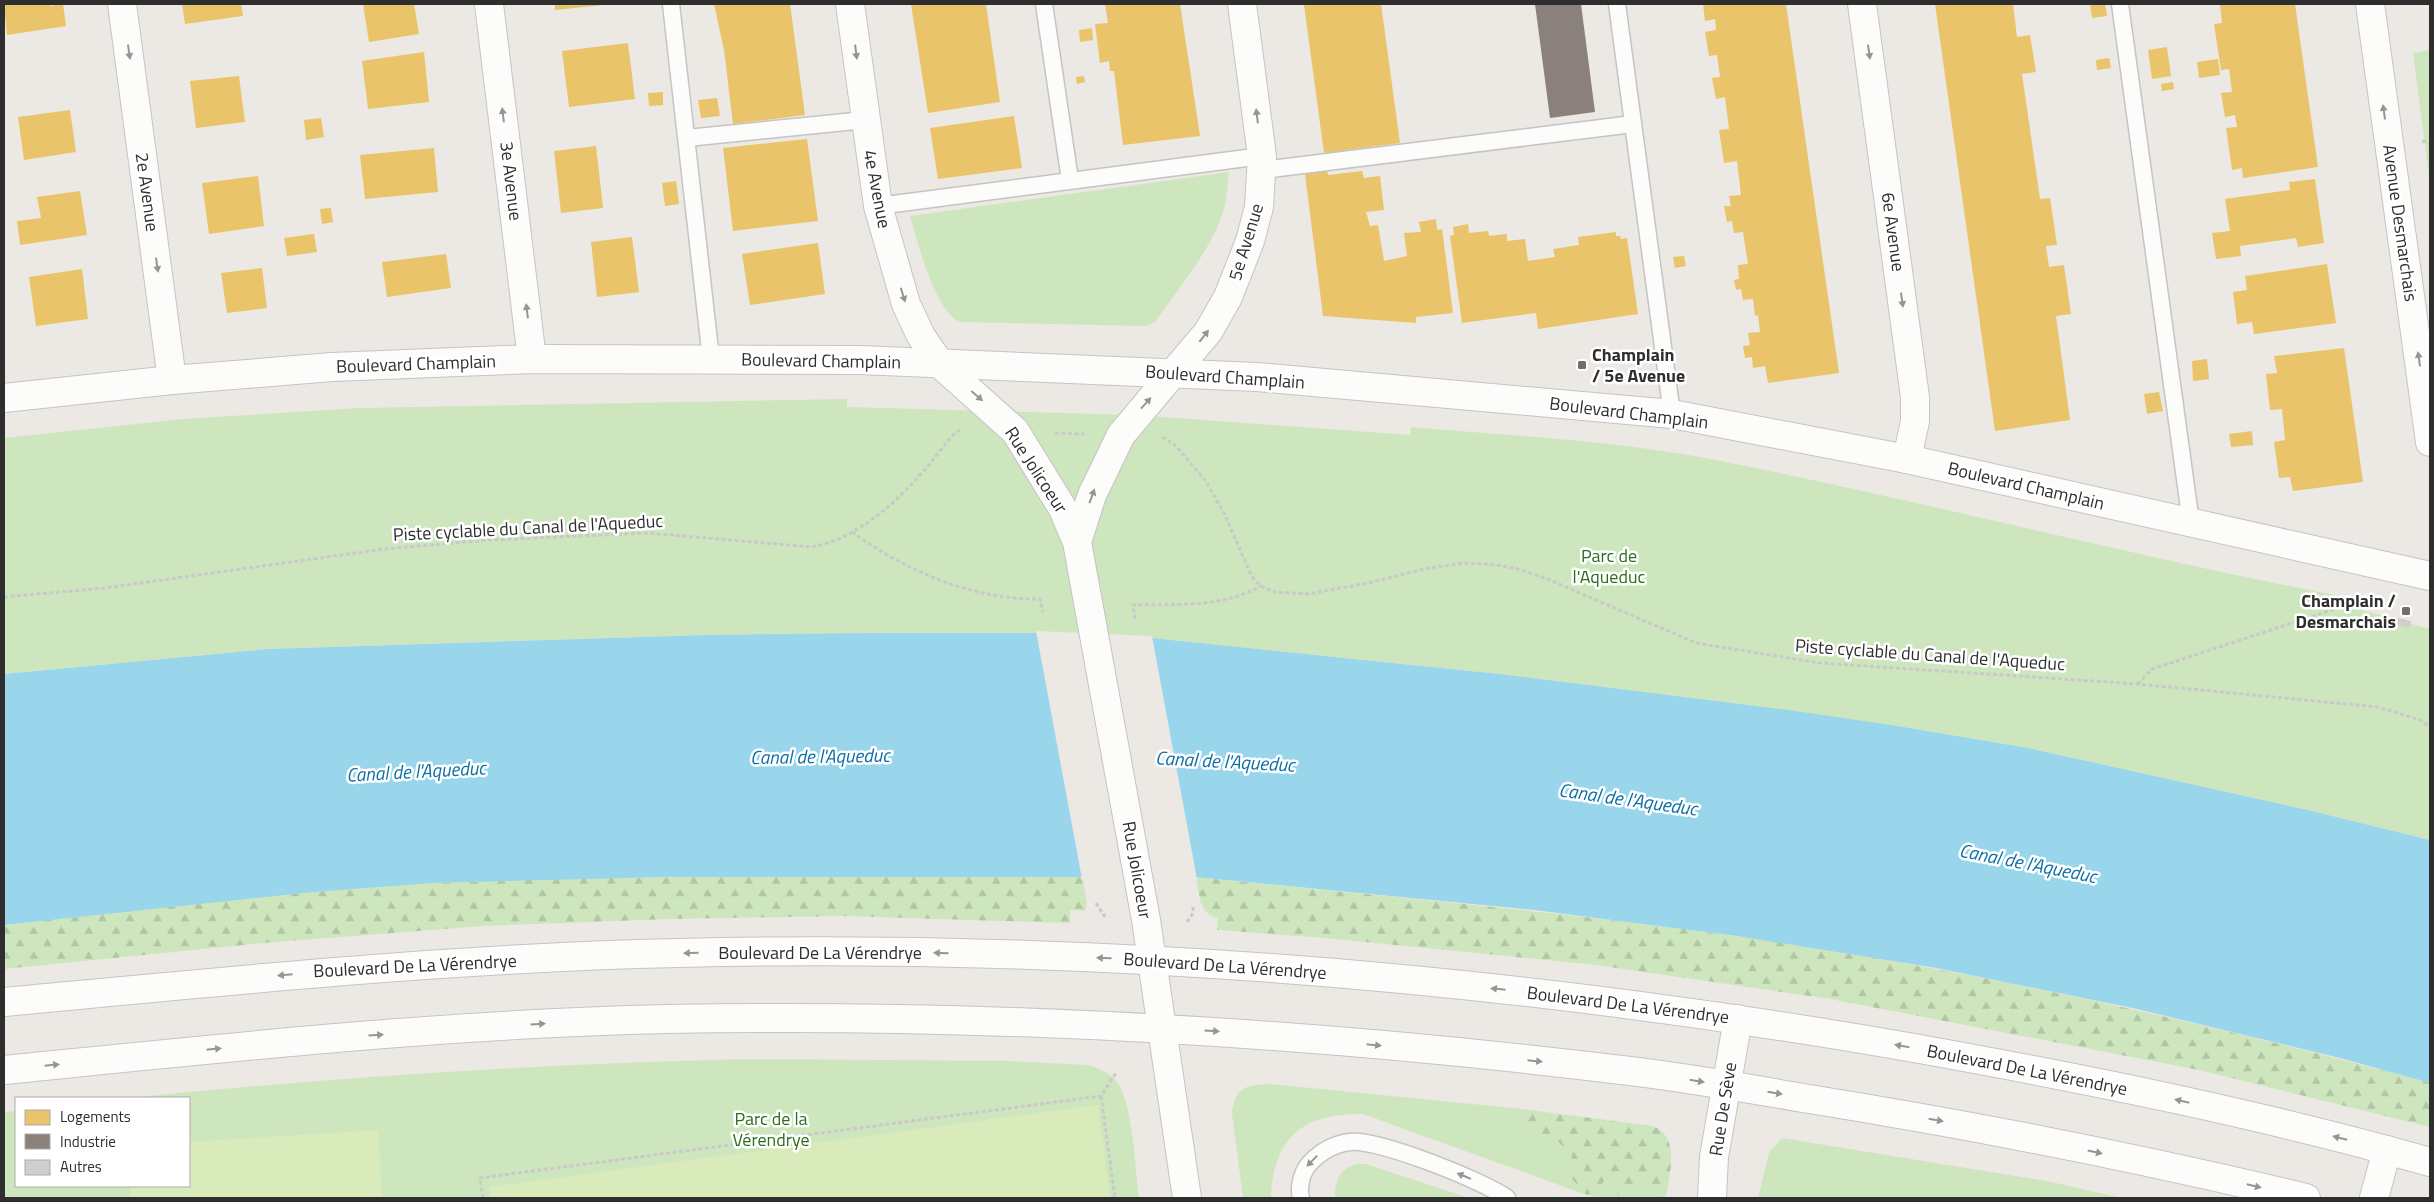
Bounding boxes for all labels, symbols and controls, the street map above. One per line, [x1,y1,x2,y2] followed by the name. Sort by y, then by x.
[125,44,133,60] one-way arrow
[852,44,860,60] one-way arrow
[1865,44,1873,60] one-way arrow
[2380,103,2388,119] one-way arrow
[499,106,507,122] one-way arrow
[1253,107,1261,123] one-way arrow
[493,140,530,222] street label: 3e Avenue
[2376,143,2425,303] street label: Avenue Desmarchais
[857,147,898,230] street label: 4e Avenue
[129,151,166,233] street label: 2e Avenue
[1875,191,1912,273] street label: 6e Avenue
[1221,200,1270,284] street label: 5e Avenue
[153,258,161,274] one-way arrow
[900,287,908,302] one-way arrow
[1898,292,1906,308] one-way arrow
[523,302,531,318] one-way arrow
[1199,329,1210,342] one-way arrow
[1592,341,1685,389] place label: Champlain / 5e Avenue
[741,346,901,375] street label: Boulevard Champlain
[336,347,496,380] street label: Boulevard Champlain
[2415,351,2423,367] one-way arrow
[1144,357,1306,396] street label: Boulevard Champlain
[1576,359,1588,371] marker: Champlain / 5e Avenue
[1548,389,1710,436] street label: Boulevard Champlain
[970,390,982,402] one-way arrow
[1140,398,1152,410] one-way arrow
[998,421,1075,518] street label: Rue Jolicoeur
[1945,454,2107,517] street label: Boulevard Champlain
[1088,488,1096,503] one-way arrow
[392,507,664,548] street label: Piste cyclable du Canal de l'Aqueduc
[1573,542,1646,590] park label: Parc de l'Aqueduc
[2296,587,2396,635] place label: Champlain / Desmarchais
[2400,605,2412,617] marker: Champlain / Desmarchais
[1794,632,2066,677] street label: Piste cyclable du Canal de l'Aqueduc
[750,740,892,771] water label: Canal de l'Aqueduc
[1155,742,1298,779] water label: Canal de l'Aqueduc
[346,752,489,789] water label: Canal de l'Aqueduc
[1557,774,1701,823] water label: Canal de l'Aqueduc
[1116,819,1159,921] street label: Rue Jolicoeur
[1957,835,2102,890] water label: Canal de l'Aqueduc
[718,939,922,966] street label: Boulevard De La Vérendrye
[1122,945,1328,986] street label: Boulevard De La Vérendrye
[313,947,517,984] street label: Boulevard De La Vérendrye
[683,949,699,957] one-way arrow
[933,949,949,957] one-way arrow
[1095,954,1111,962] one-way arrow
[276,971,292,979] one-way arrow
[1525,979,1731,1030] street label: Boulevard De La Vérendrye
[1490,985,1506,993] one-way arrow
[530,1020,546,1028] one-way arrow
[1204,1028,1220,1036] one-way arrow
[368,1030,384,1038] one-way arrow
[1925,1037,2130,1102] street label: Boulevard De La Vérendrye
[1366,1041,1382,1049] one-way arrow
[1894,1042,1910,1050] one-way arrow
[206,1045,222,1053] one-way arrow
[1528,1057,1544,1065] one-way arrow
[1702,1060,1743,1158] street label: Rue De Sève
[45,1061,61,1069] one-way arrow
[1689,1077,1705,1085] one-way arrow
[1768,1089,1784,1097] one-way arrow
[15,1097,190,1187] legend
[2174,1097,2189,1105] one-way arrow
[60,1105,131,1128] text: Logements
[732,1105,810,1153] park label: Parc de la Vérendrye
[1928,1116,1943,1124] one-way arrow
[60,1130,116,1153] text: Industrie
[2333,1134,2348,1142] one-way arrow
[2087,1148,2103,1156] one-way arrow
[1307,1154,1319,1166] one-way arrow
[60,1155,102,1178] text: Autres
[1456,1171,1471,1179] one-way arrow
[2246,1182,2261,1190] one-way arrow

